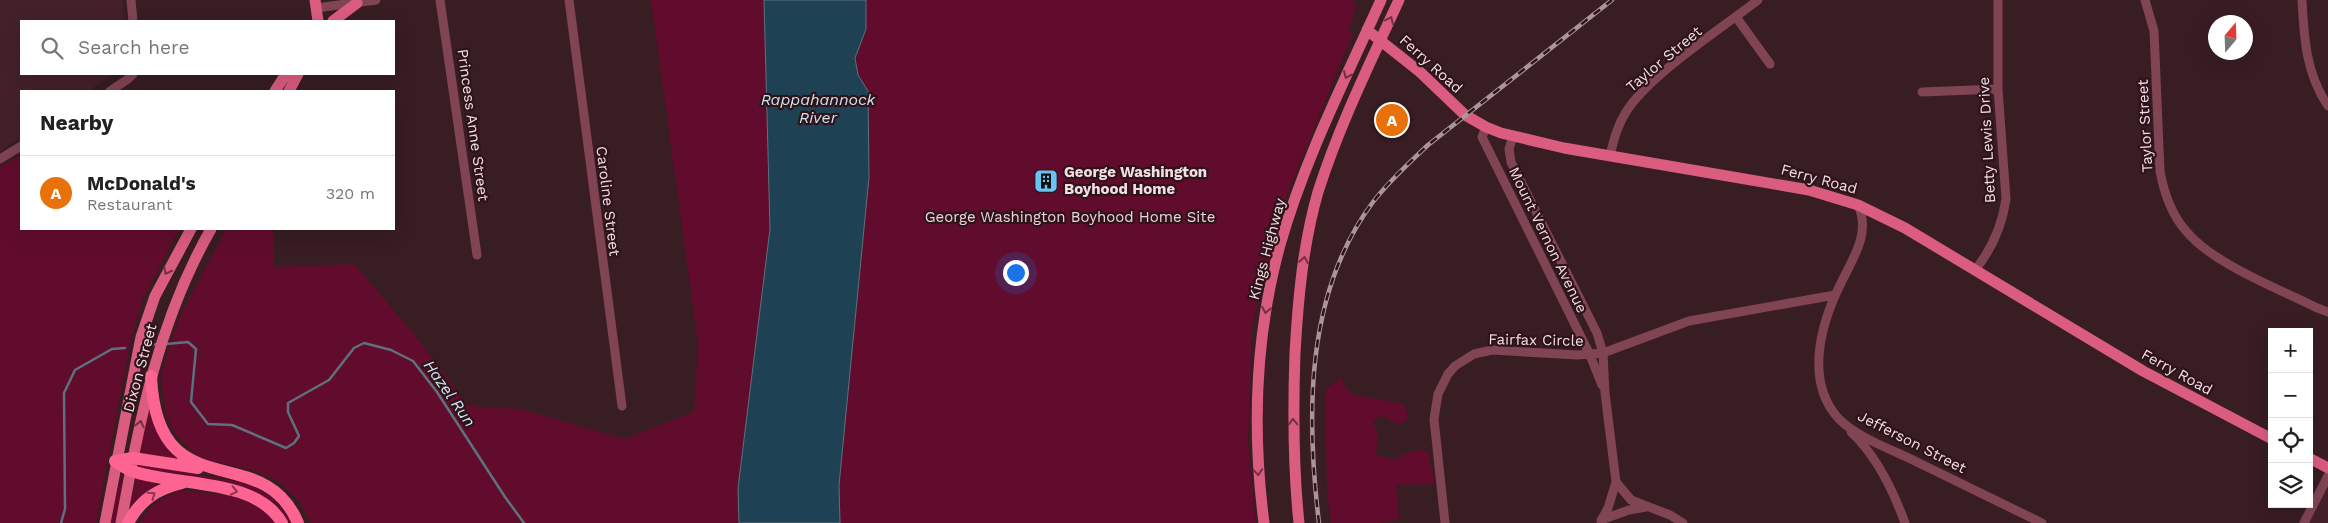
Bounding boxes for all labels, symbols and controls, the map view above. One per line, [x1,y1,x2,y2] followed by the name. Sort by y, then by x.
[2208,15,2253,60] north arrow
[1384,16,1394,25] one-way arrow
[20,20,395,75] search box
[1623,22,1706,96] street label: Taylor Street
[1396,31,1466,97] street label: Ferry Road
[38,34,66,62] icon: search
[78,36,189,59] text: Search here
[453,48,493,203] street label: Princess Anne Street
[1344,69,1354,78] one-way arrow
[1975,76,1999,204] street label: Betty Lewis Drive
[2134,78,2156,173] street label: Taylor Street
[761,90,877,127] water label: Rappahannock River
[1376,101,1408,139] pin: A
[40,110,113,135] text: Nearby
[592,145,624,258] street label: Caroline Street
[1779,160,1859,198] street label: Ferry Road
[1064,163,1207,198] place label: George Washington Boyhood Home
[1505,164,1591,316] street label: Mount Vernon Avenue
[1033,168,1059,194] building icon: George Washington Boyhood Home
[87,172,196,195] text: McDonald's
[51,184,61,203] text: A
[326,184,375,203] text: 320 m
[87,195,173,214] text: Restaurant
[1245,196,1289,302] street label: Kings Highway
[925,208,1215,226] park label: George Washington Boyhood Home Site
[1298,256,1309,264] one-way arrow
[1003,260,1029,286] your location
[163,266,173,275] one-way arrow
[1261,306,1272,314] one-way arrow
[120,321,161,414] street label: Dixon Street
[2268,328,2313,508] map controls
[2268,328,2313,373] button: +
[1488,330,1584,350] street label: Fairfax Circle
[2138,345,2216,399] street label: Ferry Road
[420,356,479,430] water label: Hazel Run
[2268,373,2313,418] button: −
[1855,407,1970,477] street label: Jefferson Street
[1288,418,1298,426] one-way arrow
[2268,418,2313,463] button: locate
[135,419,145,428] one-way arrow
[2268,463,2313,508] button: layers
[1252,468,1263,476] one-way arrow
[230,485,239,496] one-way arrow
[146,492,156,501] one-way arrow

